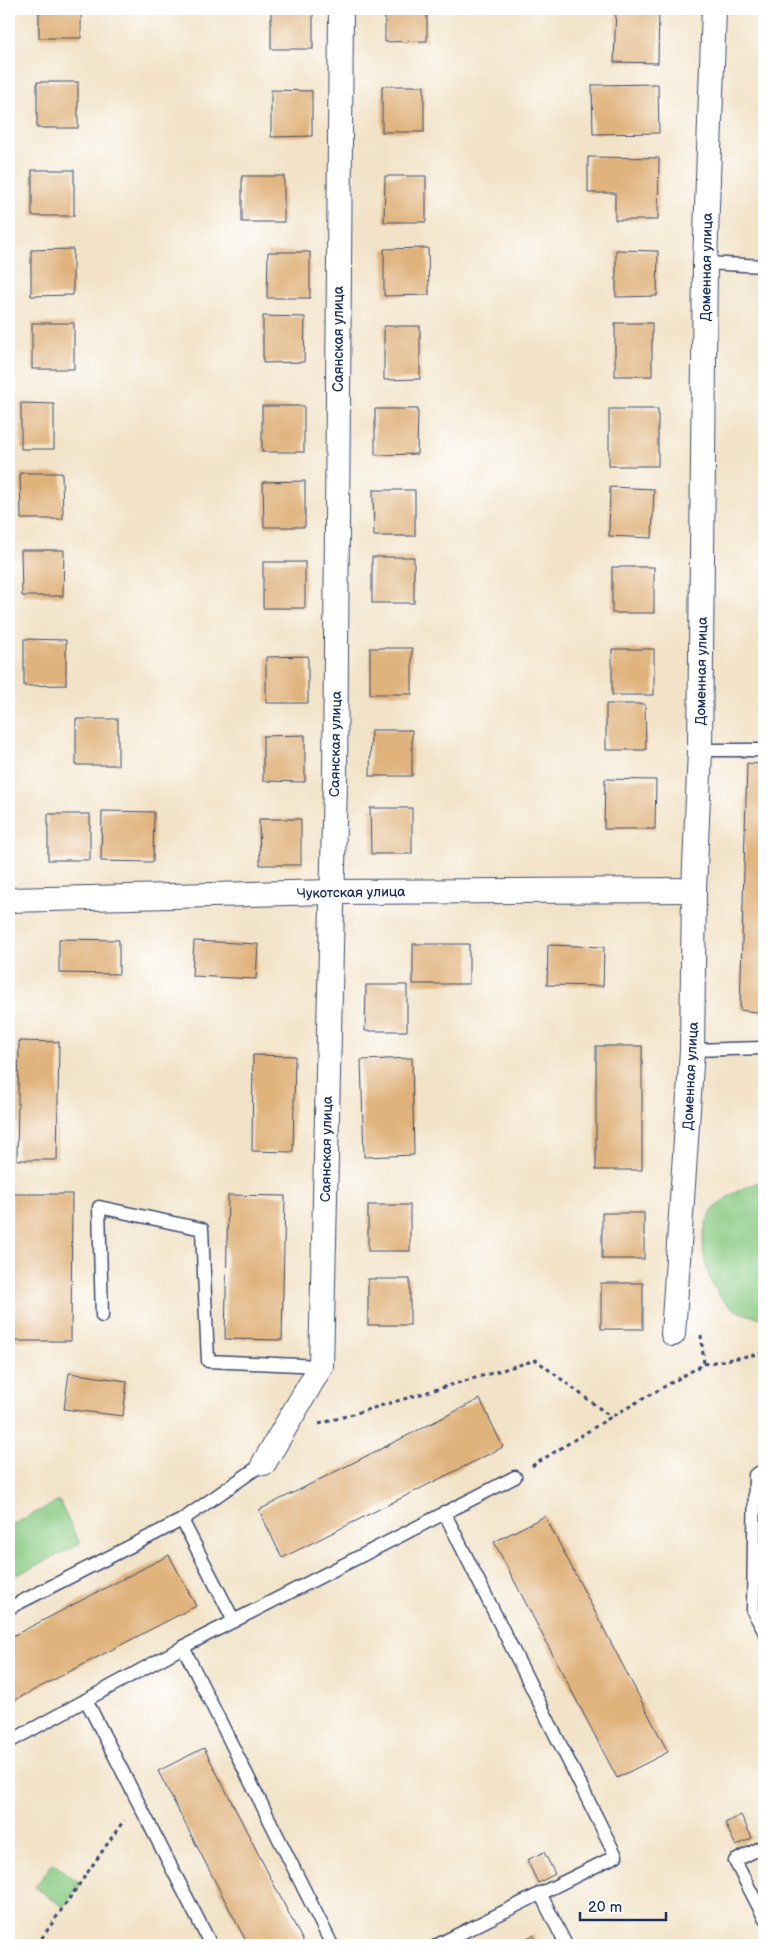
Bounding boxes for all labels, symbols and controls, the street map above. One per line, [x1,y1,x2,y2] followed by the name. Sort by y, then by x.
[697,212,716,321] street label: Доменная улица
[330,285,347,392] street label: Саянская улица
[692,616,711,725] street label: Доменная улица
[326,690,345,797] street label: Саянская улица
[296,883,406,902] street label: Чукотская улица
[679,1021,702,1131] street label: Доменная улица
[317,1095,336,1202] street label: Саянская улица
[580,1889,667,1921] scale bar
[588,1898,622,1917] text: 20 m

